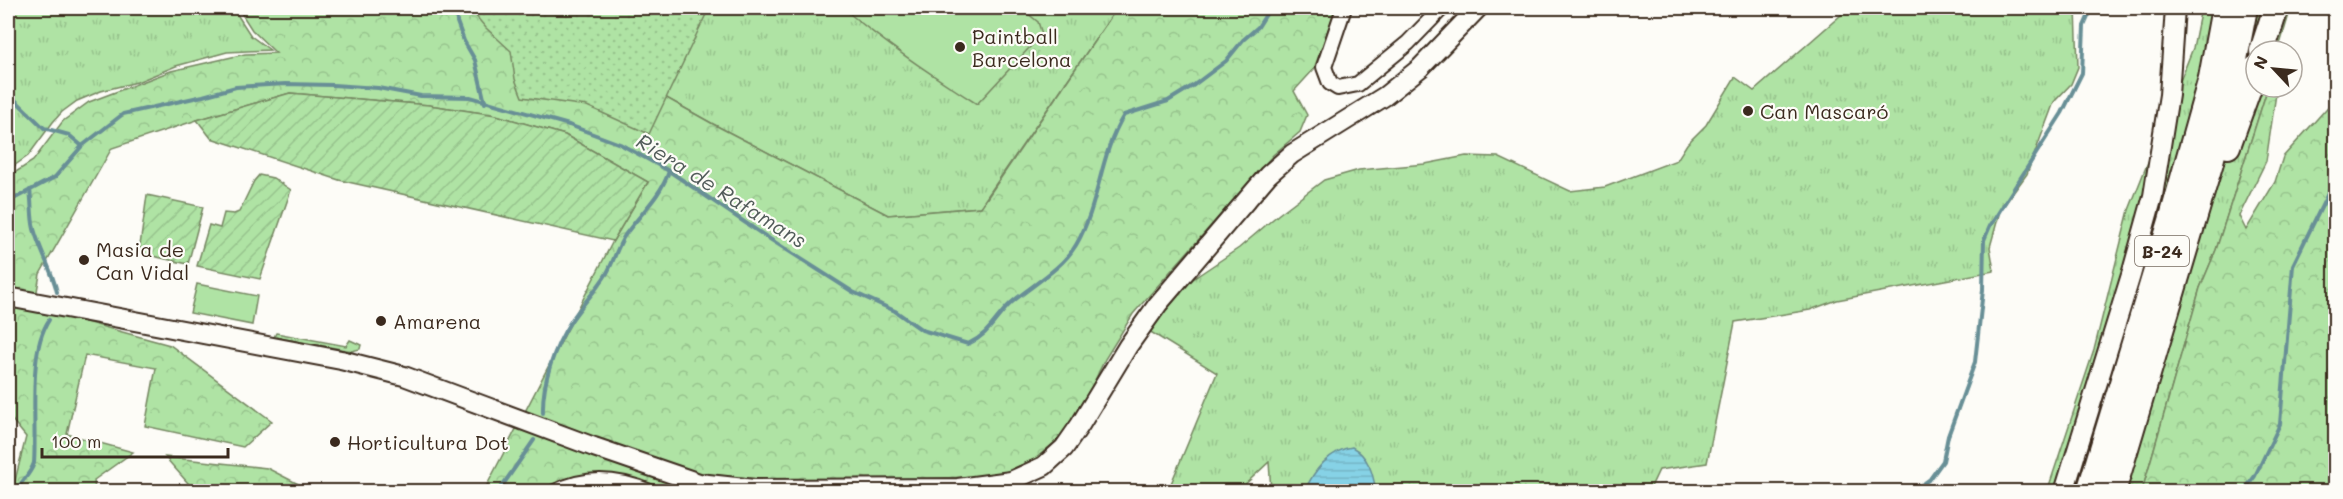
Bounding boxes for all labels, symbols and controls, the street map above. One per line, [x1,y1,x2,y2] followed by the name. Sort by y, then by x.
[972,23,1071,72] place label: Paintball Barcelona
[2244,39,2304,99] north arrow
[953,40,967,54] marker: Paintball Barcelona
[2248,52,2272,72] text: N
[1760,98,1889,124] place label: Can Mascaró
[1741,104,1755,118] marker: Can Mascaró
[632,127,812,253] water label: Riera de Rafamans
[96,236,189,285] place label: Masia de Can Vidal
[2135,236,2189,266] road number: B-24
[77,253,91,267] marker: Masia de Can Vidal
[393,308,481,334] place label: Amarena
[374,314,388,328] marker: Amarena
[42,421,228,459] scale bar
[51,429,101,453] text: 100 m
[347,429,509,455] place label: Horticultura Dot
[328,435,342,449] marker: Horticultura Dot

